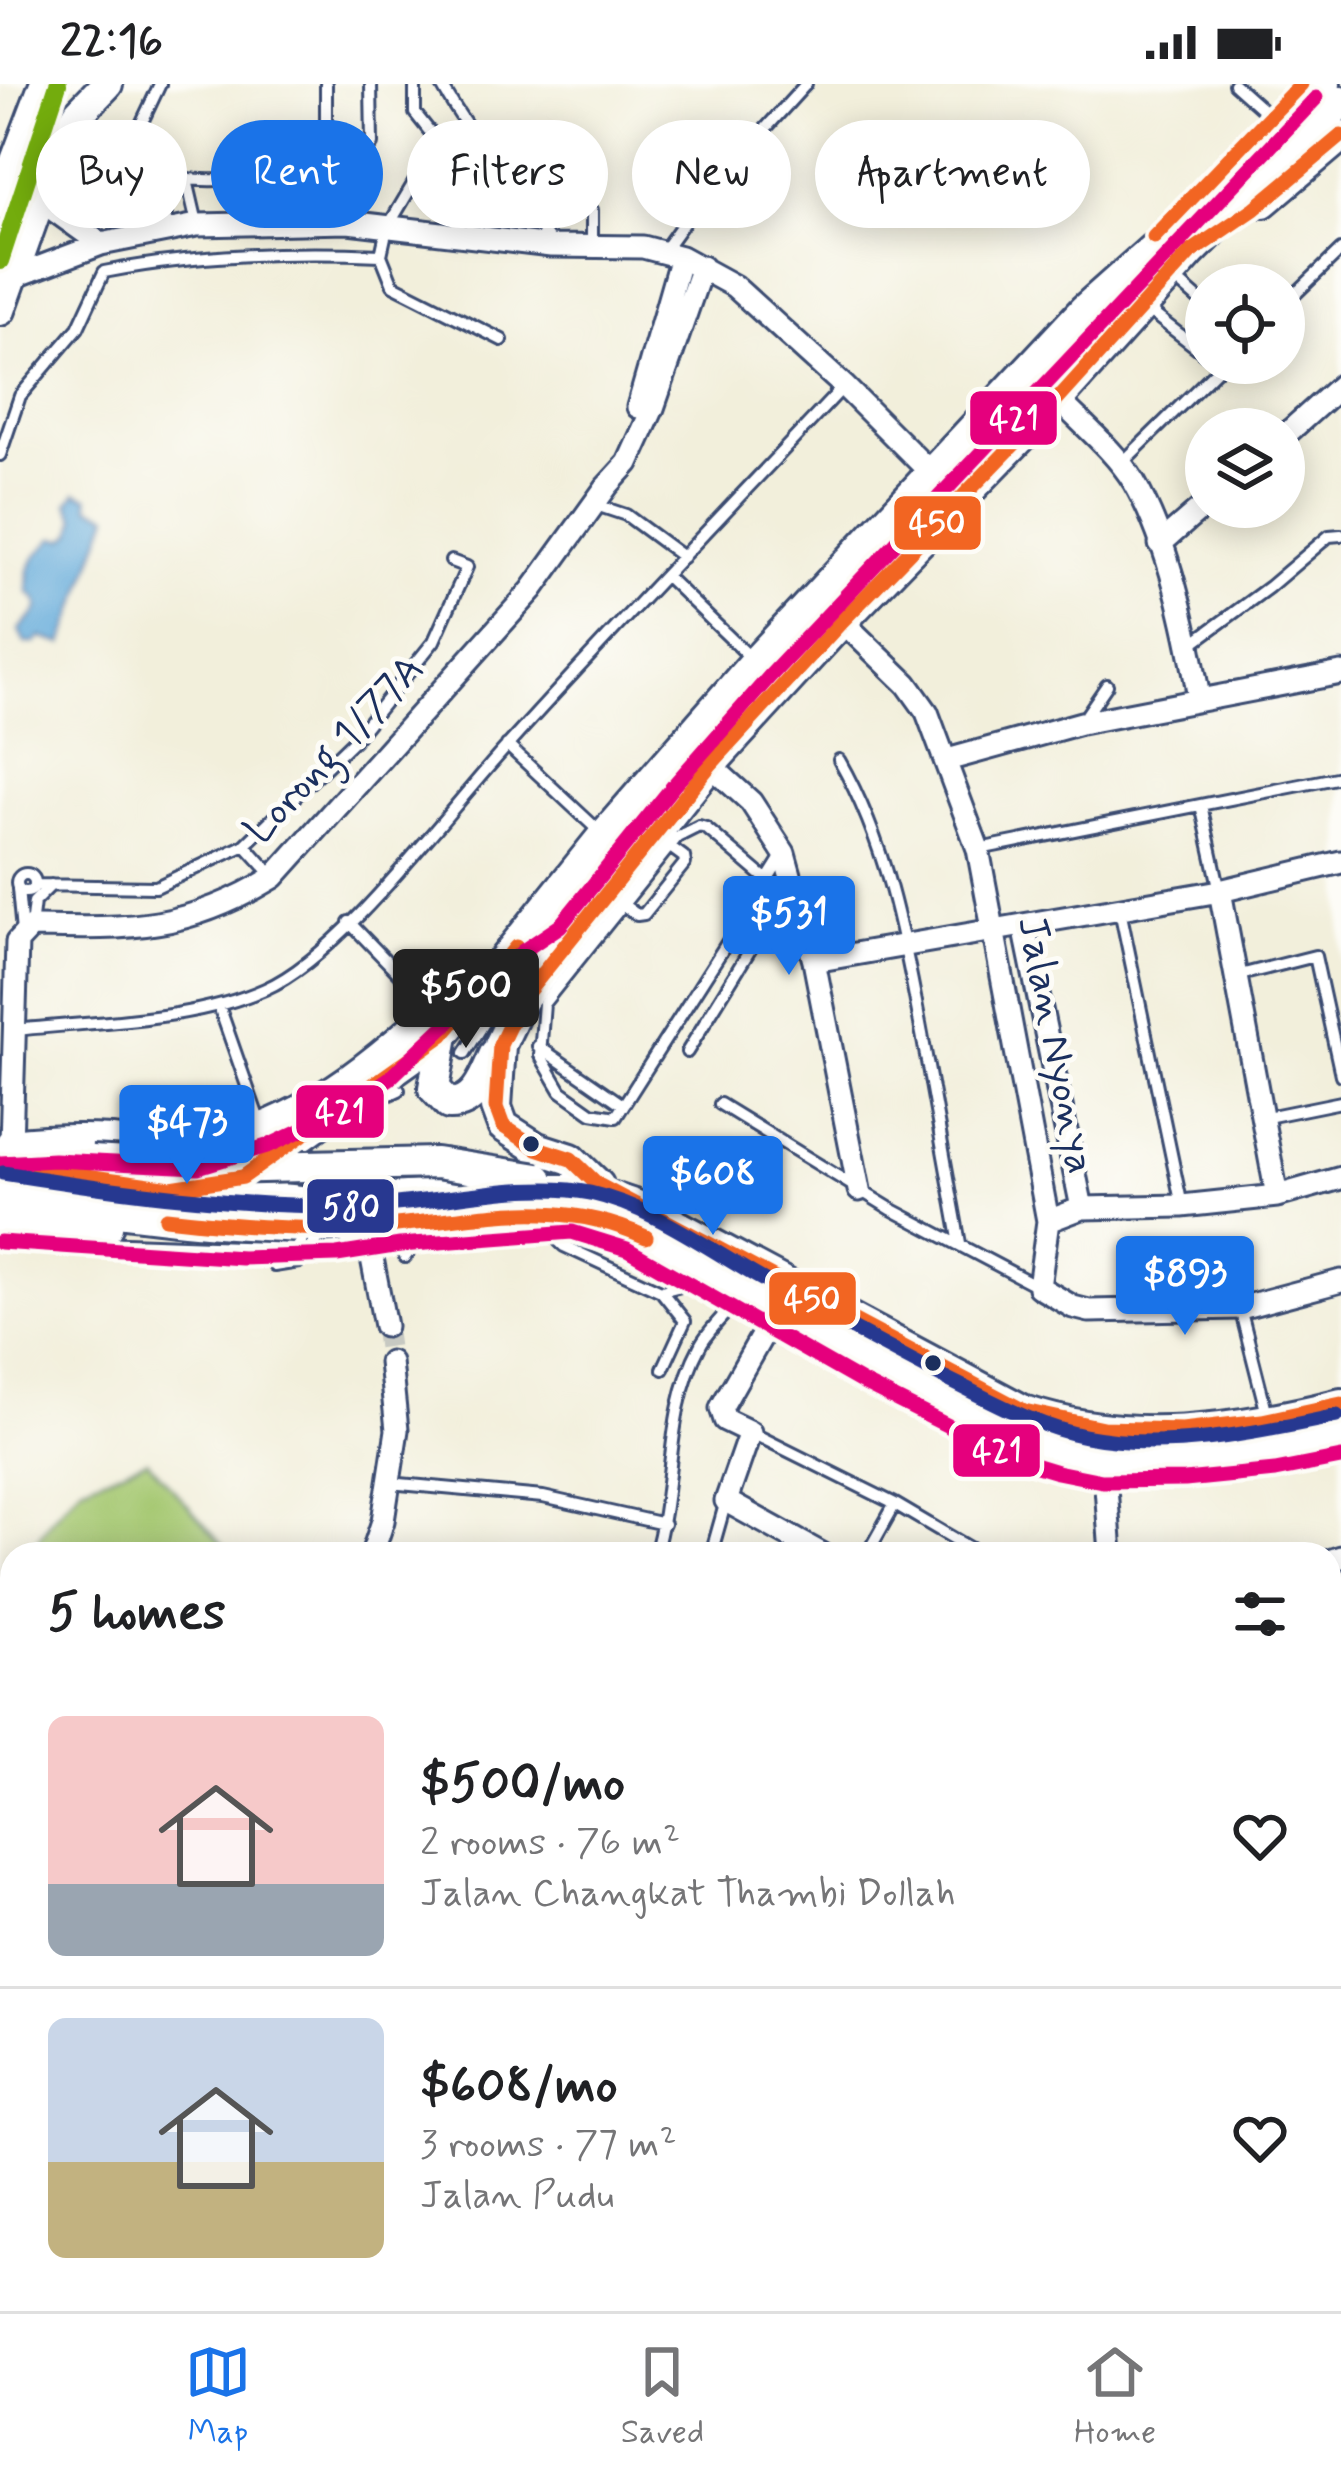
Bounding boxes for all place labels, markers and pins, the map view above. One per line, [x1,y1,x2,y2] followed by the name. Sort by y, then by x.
[718,876,860,978] pin: $531
[395,949,537,1051] pin: $500
[116,1085,258,1187] pin: $473
[520,1133,542,1155] unlabelled marker
[642,1136,784,1238] pin: $608
[1114,1236,1256,1338] pin: $893
[922,1352,944,1374] unlabelled marker

